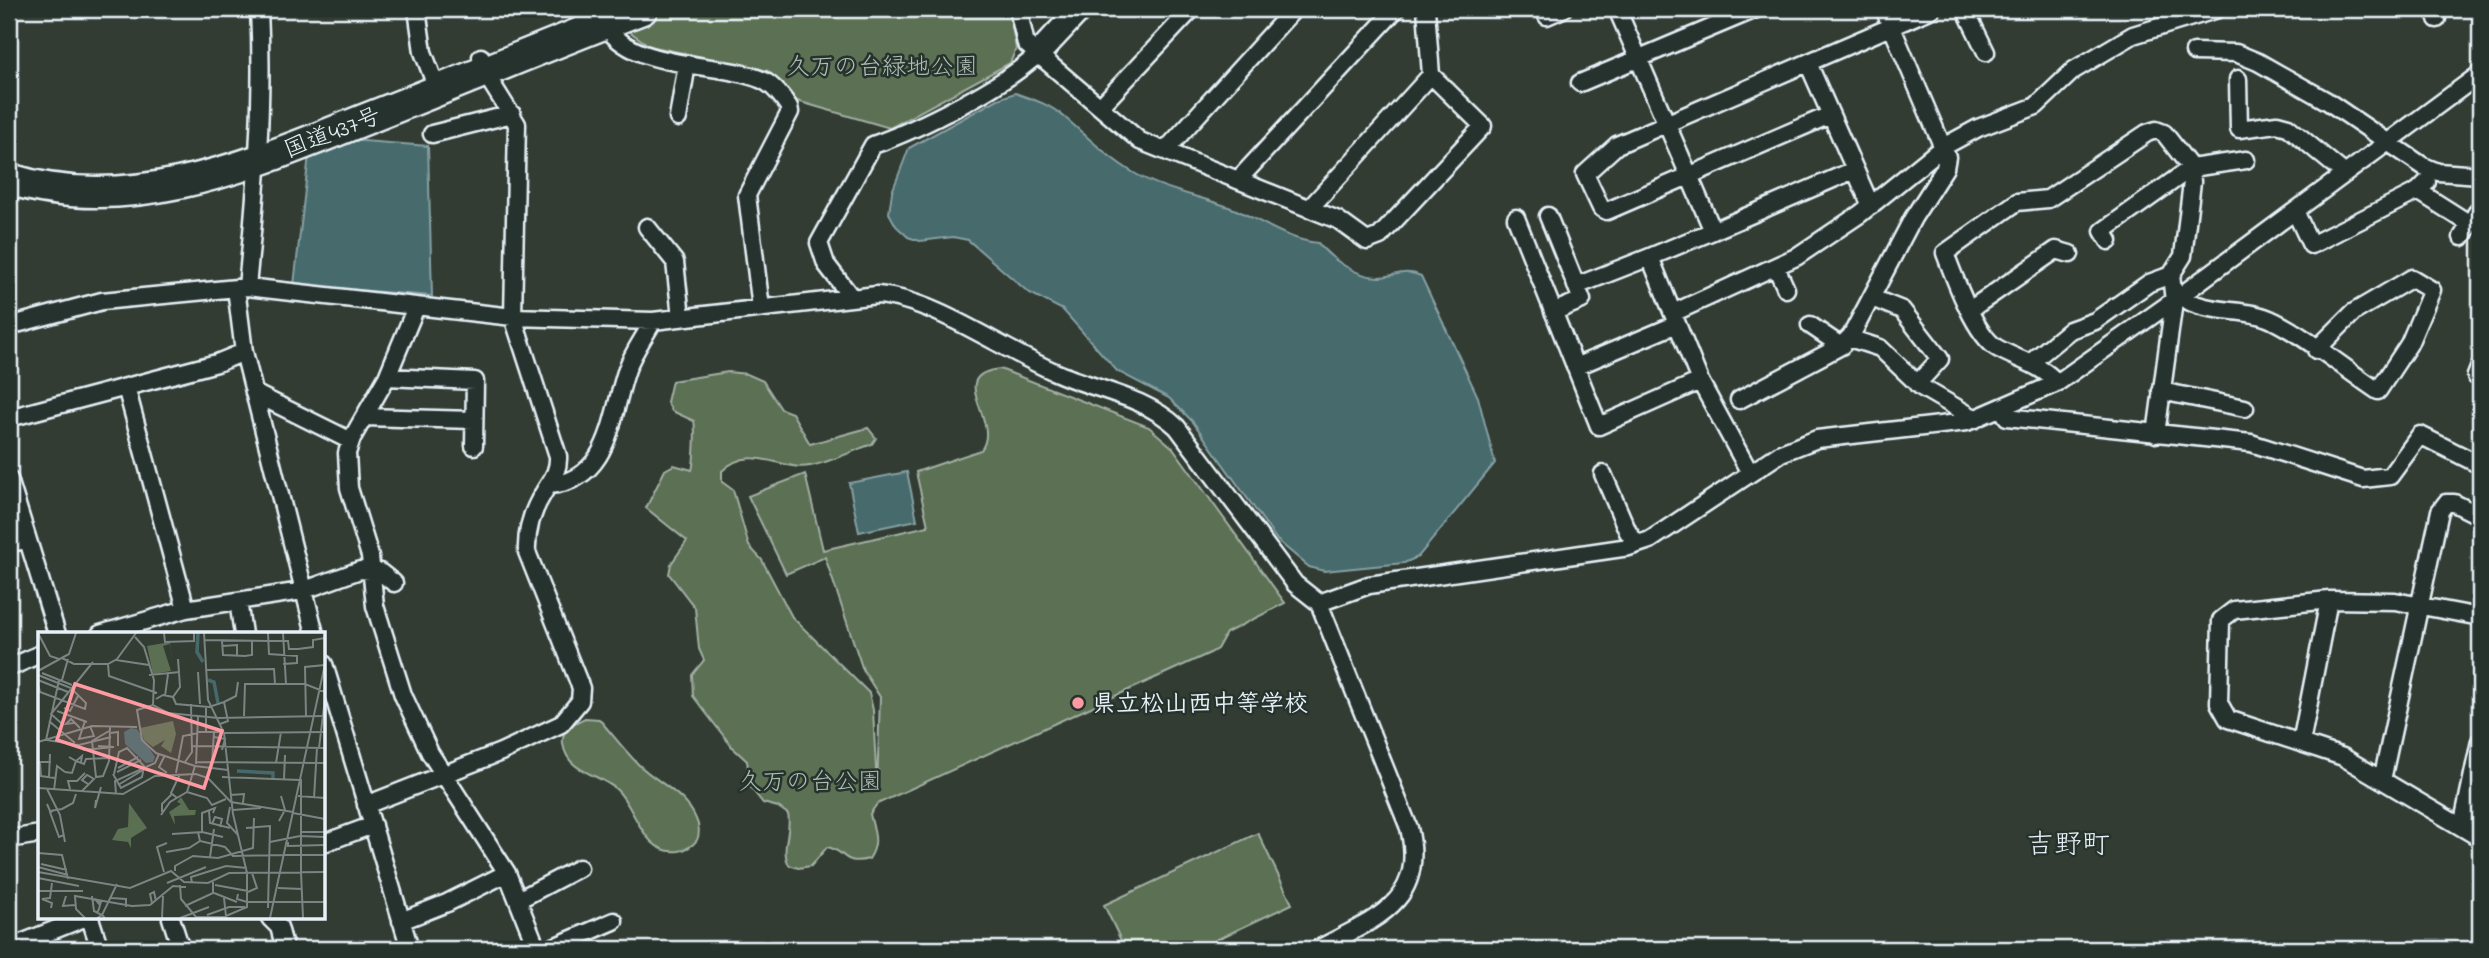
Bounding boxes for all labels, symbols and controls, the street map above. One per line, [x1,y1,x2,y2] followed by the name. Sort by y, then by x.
[786,51,978,86] park label: 久万の台緑地公園
[279,100,387,169] street label: 国道437号
[38,632,326,920] inset map
[1092,688,1308,723] place label: 県立松山西中等学校
[1070,695,1086,711] marker: 県立松山西中等学校
[738,766,882,801] park label: 久万の台公園
[2026,826,2110,867] district label: 吉野町

